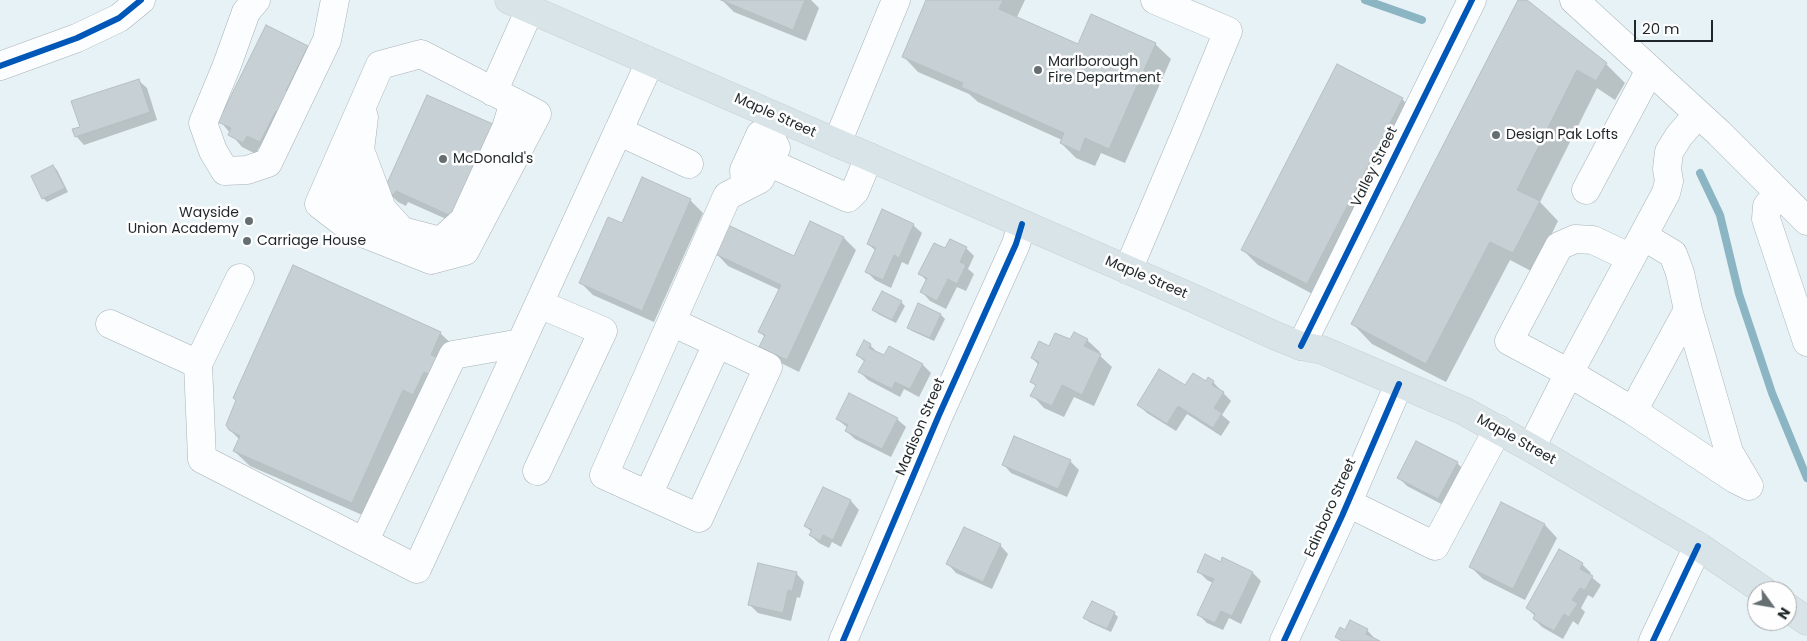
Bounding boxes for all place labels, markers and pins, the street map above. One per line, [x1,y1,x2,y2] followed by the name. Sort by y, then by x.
[1048,54,1161,86] place label: Marlborough Fire Department
[1032,64,1044,76] marker: Marlborough Fire Department
[1506,127,1618,143] place label: Design Pak Lofts
[1490,129,1502,141] marker: Design Pak Lofts
[453,151,533,167] place label: McDonald's
[437,153,449,165] marker: McDonald's
[128,205,239,238] place label: Wayside Union Academy
[243,215,255,227] marker: Wayside Union Academy
[257,233,366,249] place label: Carriage House
[241,235,253,247] marker: Carriage House

